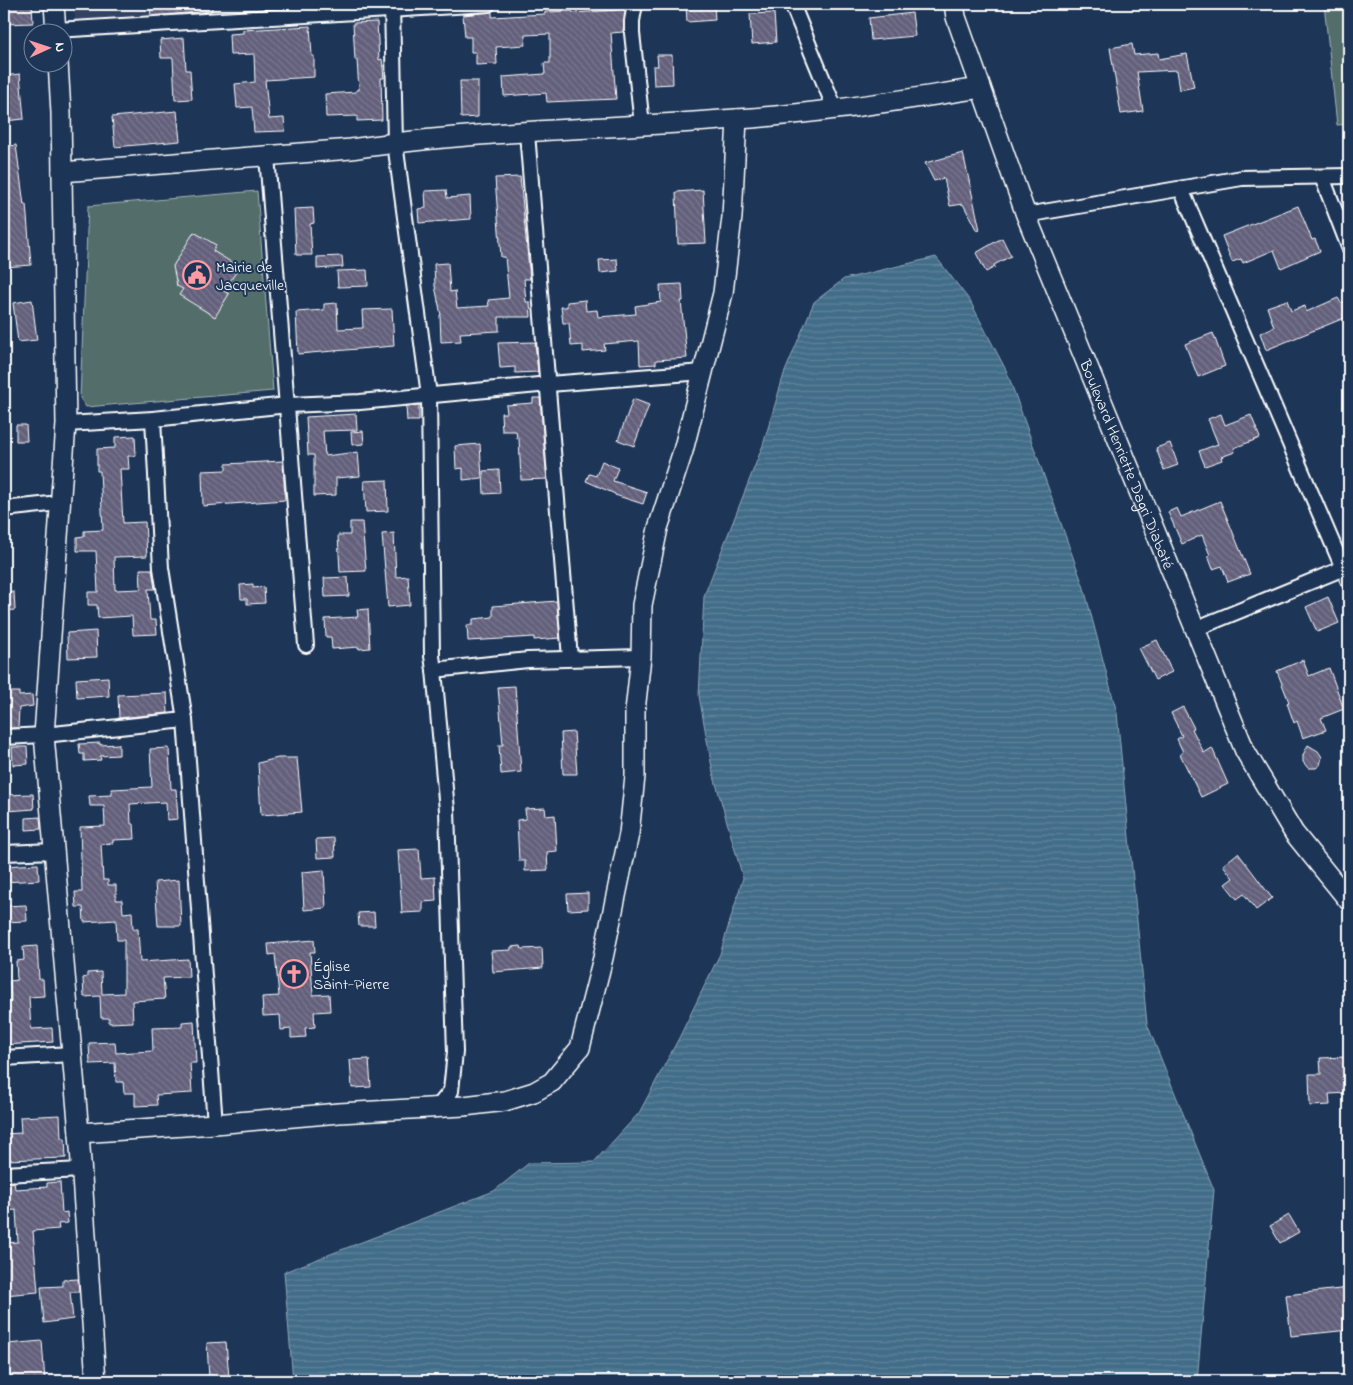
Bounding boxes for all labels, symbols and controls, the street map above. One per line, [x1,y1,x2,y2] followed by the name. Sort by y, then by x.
[22,22,72,72] north arrow
[49,42,70,53] text: N
[216,256,285,298] place label: Mairie de Jacqueville
[182,260,212,290] public building icon: Mairie de Jacqueville
[1072,355,1180,574] street label: Boulevard Henriette Dagri Diabaté
[313,955,390,997] place label: Église Saint-Pierre
[279,959,309,989] church icon: Église Saint-Pierre

